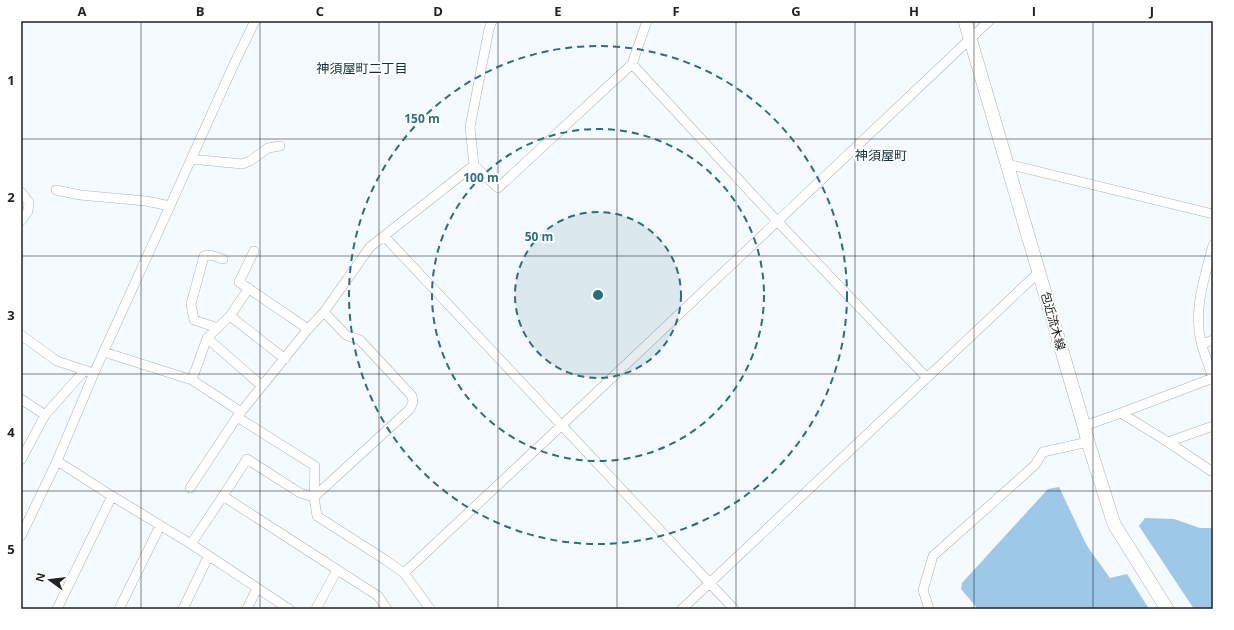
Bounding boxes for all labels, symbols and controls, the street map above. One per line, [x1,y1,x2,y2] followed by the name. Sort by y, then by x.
[78,2,87,20] text: A
[196,2,205,20] text: B
[316,2,324,20] text: C
[433,2,443,20] text: D
[554,2,562,20] text: E
[672,2,680,20] text: F
[791,2,801,20] text: G
[909,2,919,20] text: H
[1032,2,1036,20] text: I
[1149,2,1154,20] text: J
[316,59,408,77] district label: 神須屋町二丁目
[7,71,15,89] text: 1
[404,110,440,127] text: 150 m
[855,146,907,164] district label: 神須屋町
[463,169,499,186] text: 100 m
[7,188,15,206] text: 2
[525,228,553,245] text: 50 m
[591,288,605,302] centre of rings
[1037,290,1070,352] street label: 包近流木線
[7,306,15,324] text: 3
[7,423,15,441] text: 4
[7,540,15,558] text: 5
[30,560,70,600] north arrow
[31,571,48,584] text: N

